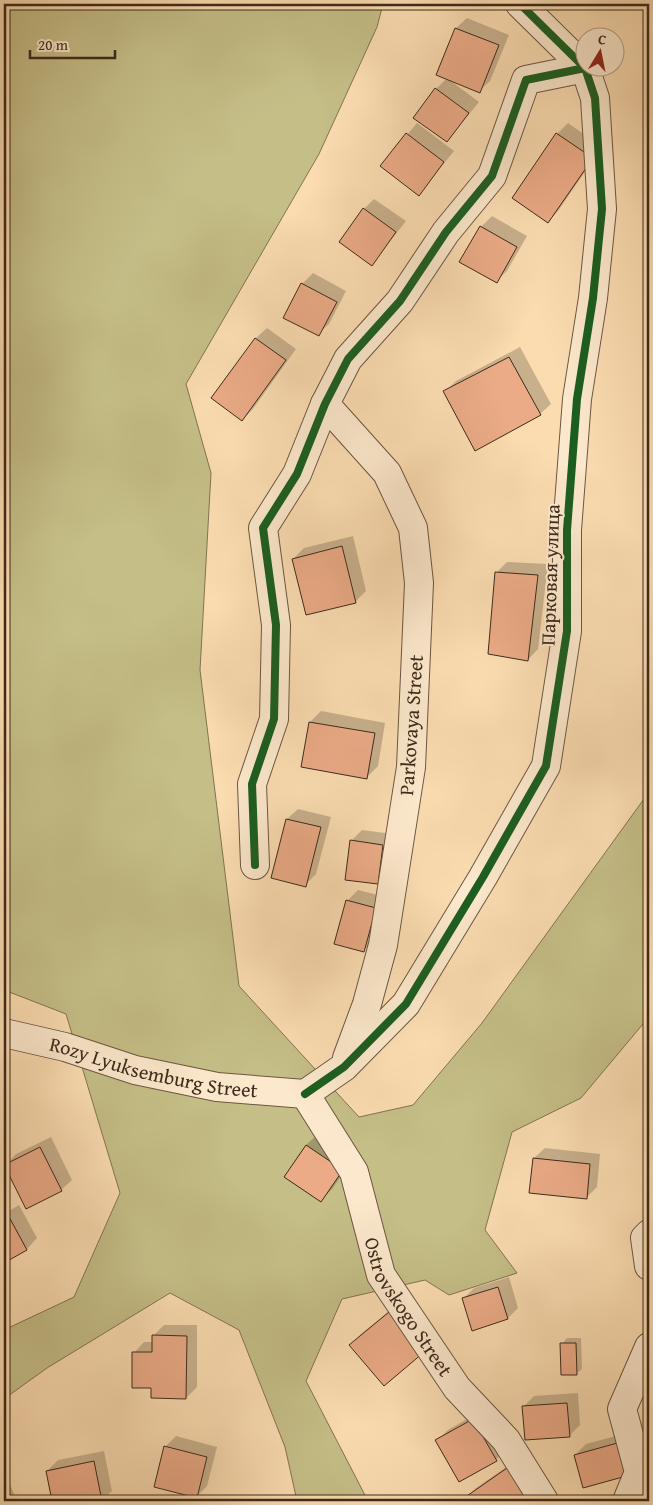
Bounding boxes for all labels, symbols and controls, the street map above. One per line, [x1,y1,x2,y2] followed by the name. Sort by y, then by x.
[30,28,115,60] scale bar
[576,28,626,78] north arrow
[597,29,608,50] text: С
[38,34,69,55] text: 20 m
[533,503,566,646] street label: Парковая улица
[391,654,430,796] street label: Parkovaya Street
[47,1029,259,1104] street label: Rozy Lyuksemburg Street
[358,1234,460,1382] street label: Ostrovskogo Street

